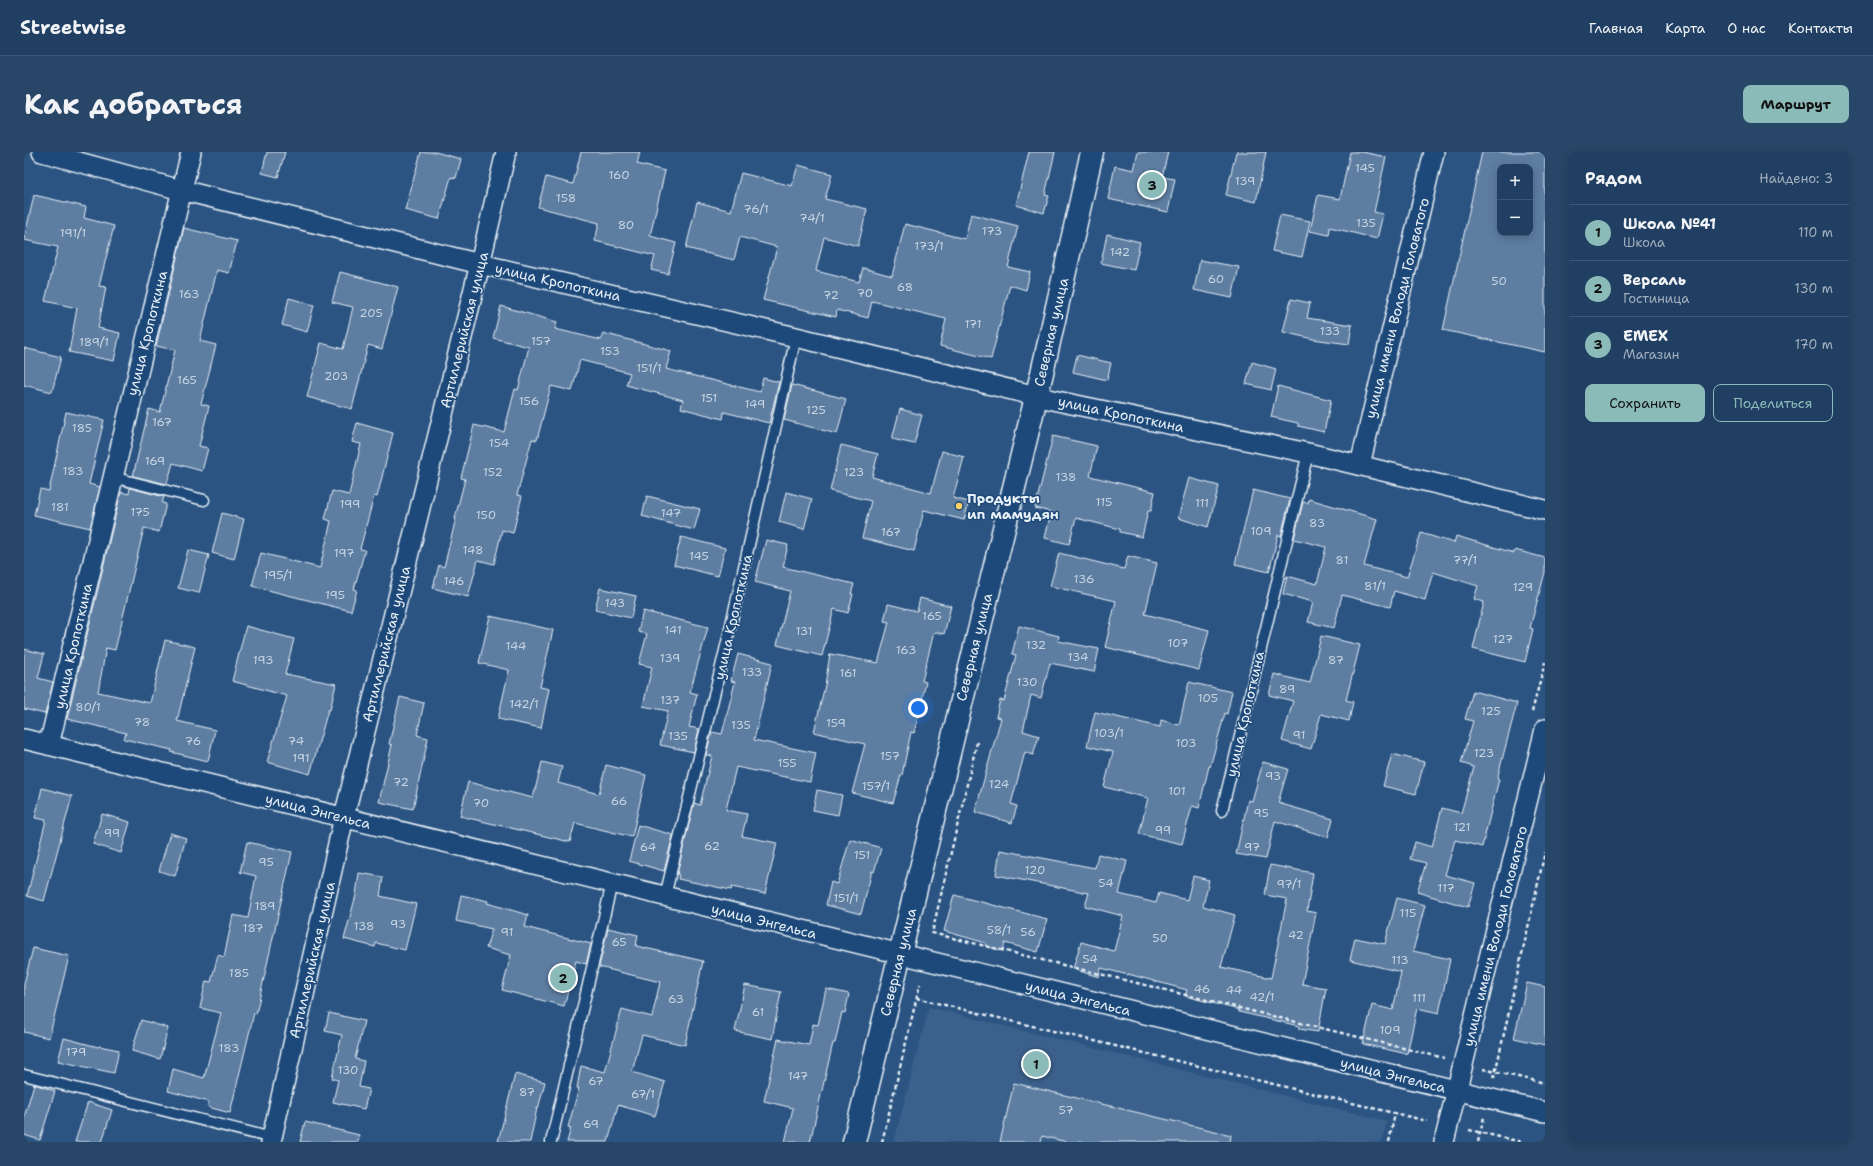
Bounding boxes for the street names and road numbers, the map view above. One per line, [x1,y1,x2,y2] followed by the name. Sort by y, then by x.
[1361,196,1433,420] street label: улица имени Володи Головатого
[436,250,492,410] street label: Артиллерийская улица
[493,259,623,305] street label: улица Кропоткина
[123,268,171,397] street label: улица Кропоткина
[1030,276,1072,388] street label: Северная улица
[1056,392,1186,436] street label: улица Кропоткина
[710,552,756,682] street label: улица Кропоткина
[358,564,414,724] street label: Артиллерийская улица
[50,581,96,711] street label: улица Кропоткина
[952,591,996,703] street label: Северная улица
[1222,649,1268,779] street label: улица Кропоткина
[263,789,373,833] street label: улица Энгельса
[1459,824,1531,1048] street label: улица имени Володи Головатого
[285,880,339,1040] street label: Артиллерийская улица
[709,899,819,943] street label: улица Энгельса
[876,906,920,1018] street label: Северная улица
[1023,976,1133,1020] street label: улица Энгельса
[1338,1053,1448,1097] street label: улица Энгельса

